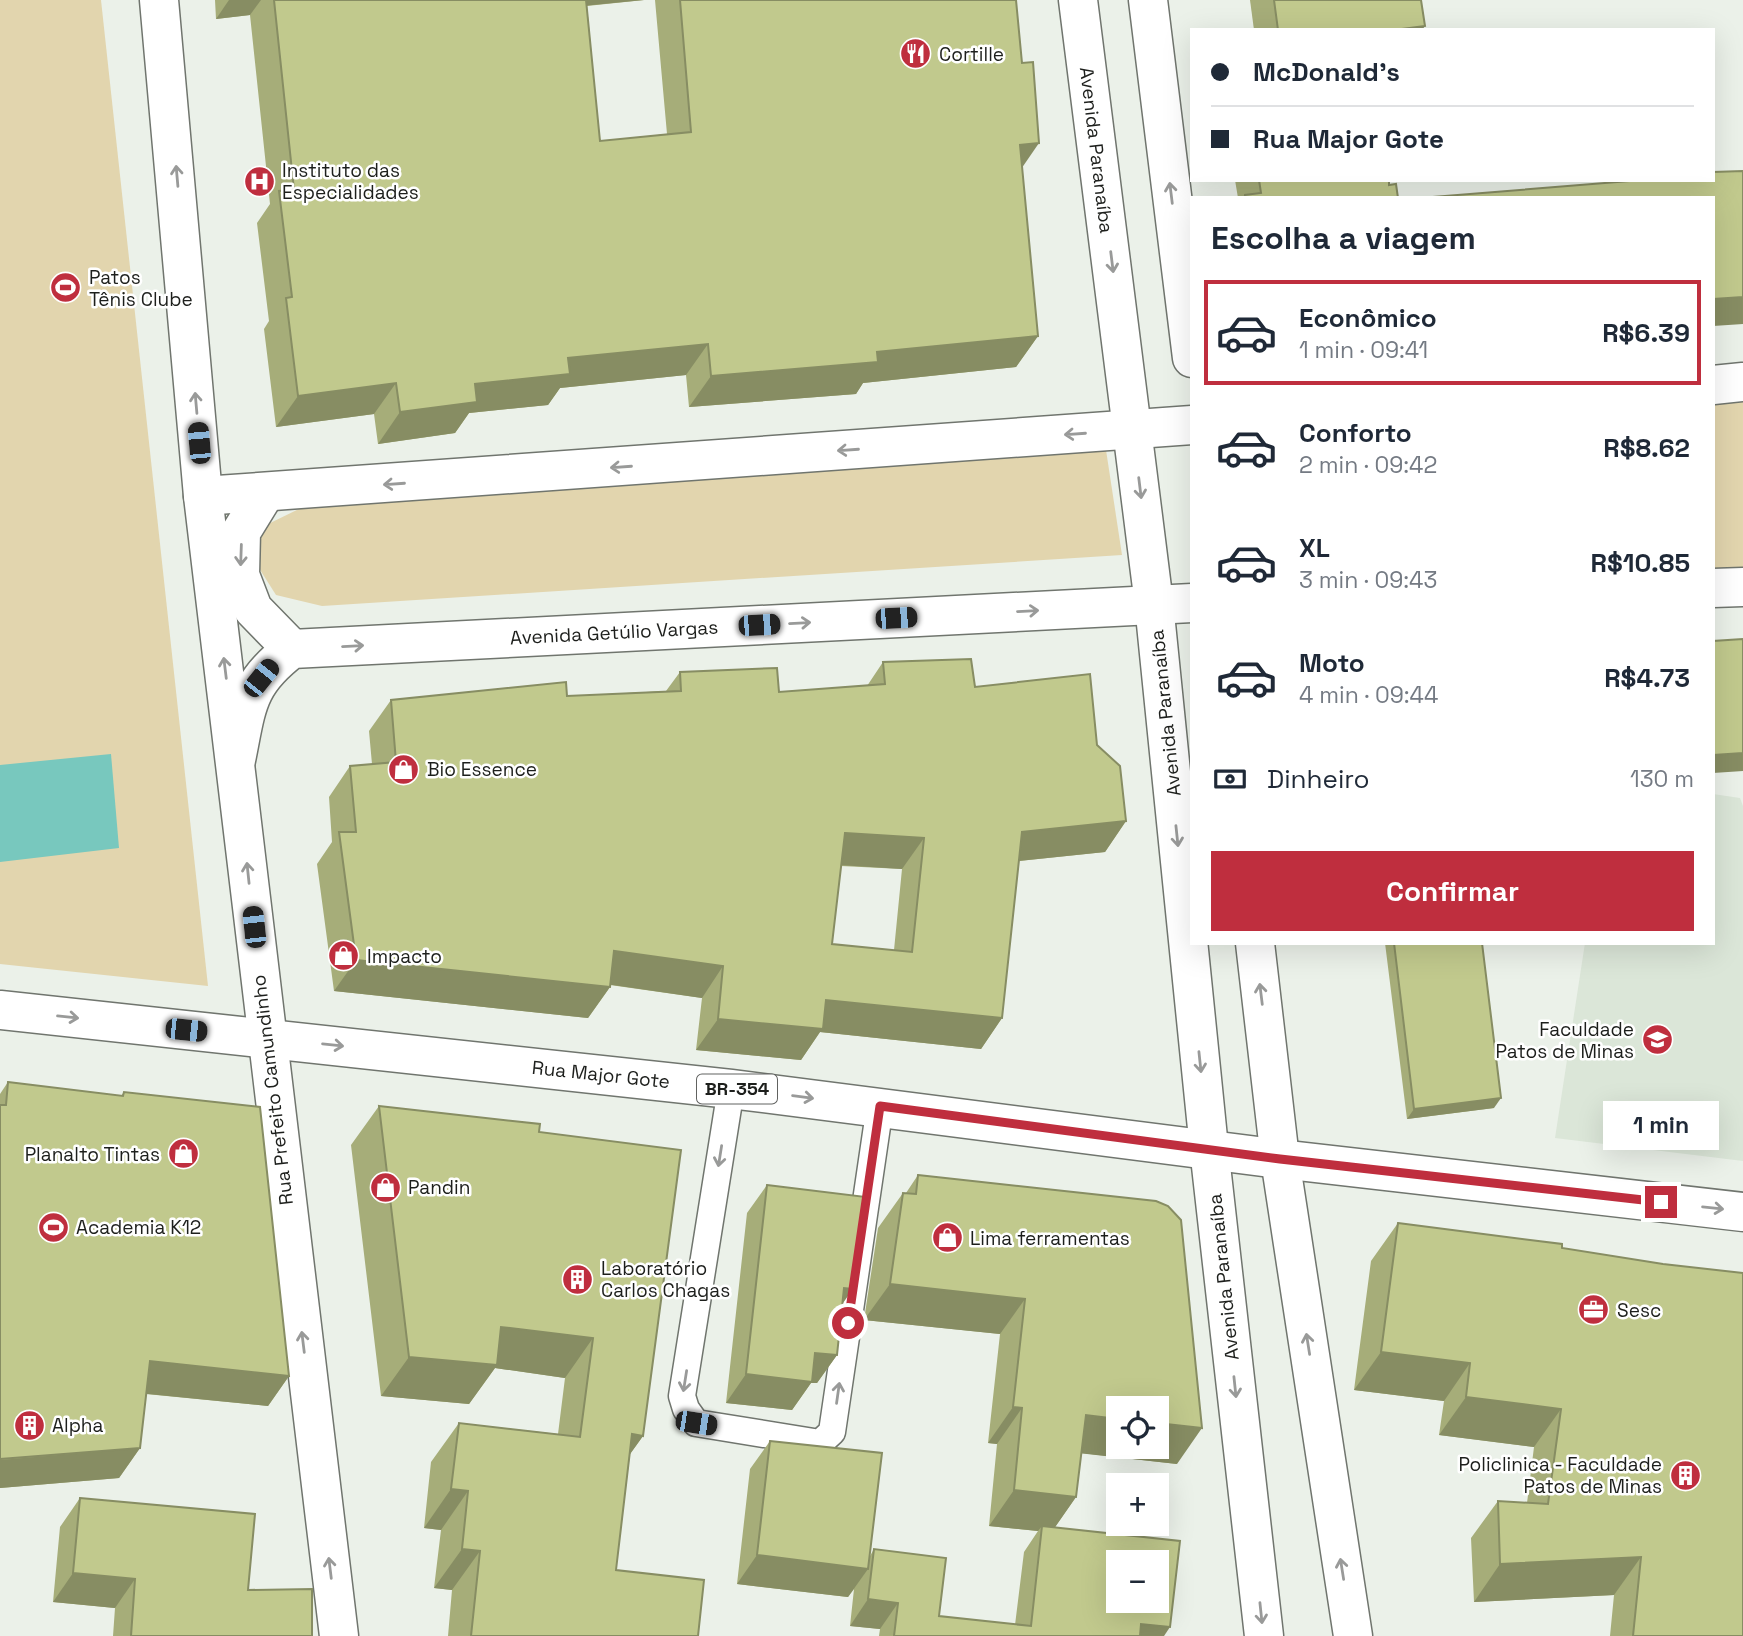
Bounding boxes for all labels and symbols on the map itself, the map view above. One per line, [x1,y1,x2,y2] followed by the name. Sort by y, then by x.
[899,37,933,71] restaurant icon: Cortille
[939,42,1004,67] place label: Cortille
[1074,65,1119,235] street label: Avenida Paranaíba
[282,158,419,205] place label: Instituto das Especialidades
[242,164,276,198] hospital icon: Instituto das Especialidades
[170,166,183,188] one-way arrow
[1165,182,1178,204] one-way arrow
[1105,250,1118,273] one-way arrow
[89,265,193,312] place label: Patos Tênis Clube
[49,271,83,305] sports icon: Patos Tênis Clube
[189,392,202,415] one-way arrow
[187,421,212,465] car
[1064,427,1087,440] one-way arrow
[837,444,860,457] one-way arrow
[610,461,633,474] one-way arrow
[1134,476,1147,499] one-way arrow
[383,478,406,491] one-way arrow
[234,543,247,566] one-way arrow
[1016,605,1039,618] one-way arrow
[875,606,918,630] car
[738,613,781,637] car
[509,615,719,650] street label: Avenida Getúlio Vargas
[789,616,812,629] one-way arrow
[1144,628,1187,797] street label: Avenida Paranaíba
[341,639,364,652] one-way arrow
[240,655,283,701] car
[218,657,231,680] one-way arrow
[387,752,421,786] shop icon: Bio Essence
[427,757,537,782] place label: Bio Essence
[1171,824,1184,847] one-way arrow
[241,862,254,885] one-way arrow
[242,905,267,949] car
[327,939,361,973] shop icon: Impacto
[367,944,442,969] place label: Impacto
[246,973,299,1207] street label: Rua Prefeito Camundinho
[1254,983,1267,1006] one-way arrow
[56,1011,79,1024] one-way arrow
[165,1017,208,1043] car
[1495,1017,1634,1064] place label: Faculdade Patos de Minas
[1640,1023,1674,1057] school or university icon: Faculdade Patos de Minas
[321,1039,344,1052] one-way arrow
[1194,1050,1207,1073] one-way arrow
[531,1055,671,1094] street label: Rua Major Gote
[697,1074,777,1104] road number: BR-354
[791,1091,814,1104] one-way arrow
[1603,1100,1719,1150] callout: 1 min
[166,1137,200,1171] shop icon: Planalto Tintas
[25,1142,160,1167] place label: Planalto Tintas
[713,1144,726,1167] one-way arrow
[368,1170,402,1204] shop icon: Pandin
[408,1175,470,1200] place label: Pandin
[1645,1186,1677,1218] route end
[1202,1192,1245,1361] street label: Avenida Paranaíba
[1701,1202,1723,1215] one-way arrow
[36,1210,70,1244] sports icon: Academia K12
[76,1215,201,1240] place label: Academia K12
[930,1221,964,1255] shop icon: Lima ferramentas
[970,1226,1130,1251] place label: Lima ferramentas
[601,1256,730,1303] place label: Laboratório Carlos Chagas
[561,1262,595,1296] building icon: Laboratório Carlos Chagas
[1577,1293,1611,1327] office icon: Sesc
[1617,1298,1661,1323] place label: Sesc
[832,1307,864,1339] route start
[296,1332,309,1354] one-way arrow
[1301,1333,1314,1356] one-way arrow
[678,1369,691,1392] one-way arrow
[1229,1375,1242,1397] one-way arrow
[832,1383,845,1405] one-way arrow
[12,1408,46,1442] building icon: Alpha
[674,1409,719,1437] car
[52,1413,104,1438] place label: Alpha
[1458,1452,1662,1499] place label: Policlinica - Faculdade Patos de Minas
[1668,1458,1702,1492] building icon: Policlinica - Faculdade Patos de Minas
[324,1557,337,1580] one-way arrow
[1335,1558,1348,1580] one-way arrow
[1255,1601,1268,1624] one-way arrow

